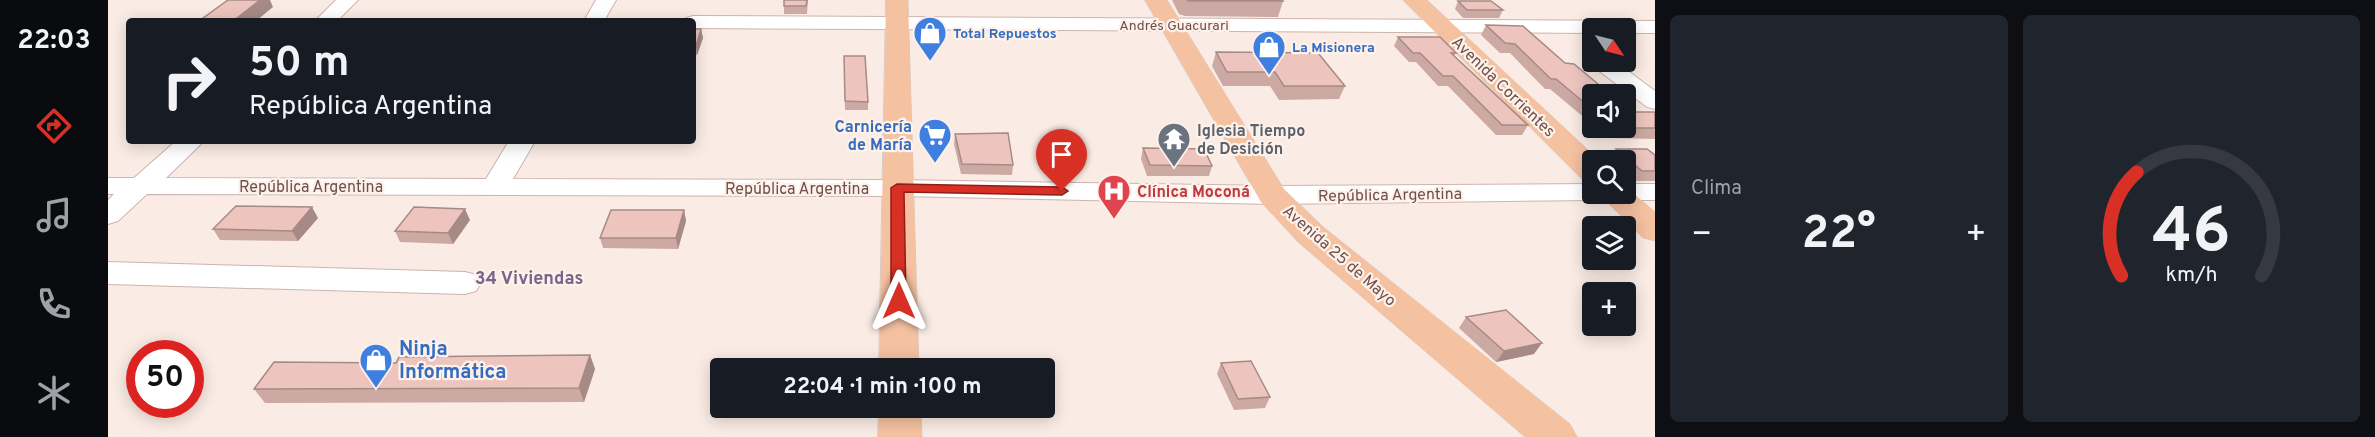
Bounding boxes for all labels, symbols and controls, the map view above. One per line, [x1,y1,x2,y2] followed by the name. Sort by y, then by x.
[912,15,948,62] shop icon: Total Repuestos
[1119,18,1229,35] street label: Andrés Guacurari
[1582,18,1636,72] north arrow
[1582,18,1636,336] map controls
[17,24,91,58] text: 22:03
[953,26,1057,43] place label: Total Repuestos
[1251,29,1287,76] shop icon: La Misionera
[1447,33,1559,142] street label: Avenida Corrientes
[249,38,350,91] text: 50 m
[1292,40,1375,57] place label: La Misionera
[150,42,228,120] icon: right
[1582,84,1636,138] button: sound
[249,90,492,124] text: República Argentina
[33,105,75,147] icon: directions
[917,117,953,164] supermarket icon: Carnicería de María
[835,118,912,156] place label: Carnicería de María
[1156,121,1192,168] temple icon: Iglesia Tiempo de Desición
[1197,122,1305,160] place label: Iglesia Tiempo de Desición
[1036,129,1087,191] pin
[1045,138,1078,171] icon: arrive
[1582,150,1636,204] button: search
[1096,173,1132,220] hospital icon: Clínica Moconá
[1691,176,1742,202] text: Clima
[239,178,383,198] street label: República Argentina
[725,180,869,200] street label: República Argentina
[1137,183,1250,203] place label: Clínica Moconá
[1318,185,1462,207] street label: República Argentina
[33,194,75,236] icon: music
[2152,195,2230,274] text: 46
[1278,202,1400,311] street label: Avenida 25 de Mayo
[1802,207,1876,264] text: 22°
[1691,215,1712,257] text: −
[1965,215,1986,257] text: +
[1582,216,1636,270] button: layers
[2165,262,2217,289] text: km/h
[475,268,583,291] district label: 34 Viviendas
[867,269,931,333] position arrow
[1582,282,1636,336] button: +
[33,283,75,325] icon: phone
[399,337,506,386] place label: Ninja Informática
[126,340,204,418] speed limit sign: 50
[358,342,394,389] shop icon: Ninja Informática
[33,372,75,414] icon: climate
[783,374,982,401] text: 22:04 · 1 min · 100 m

